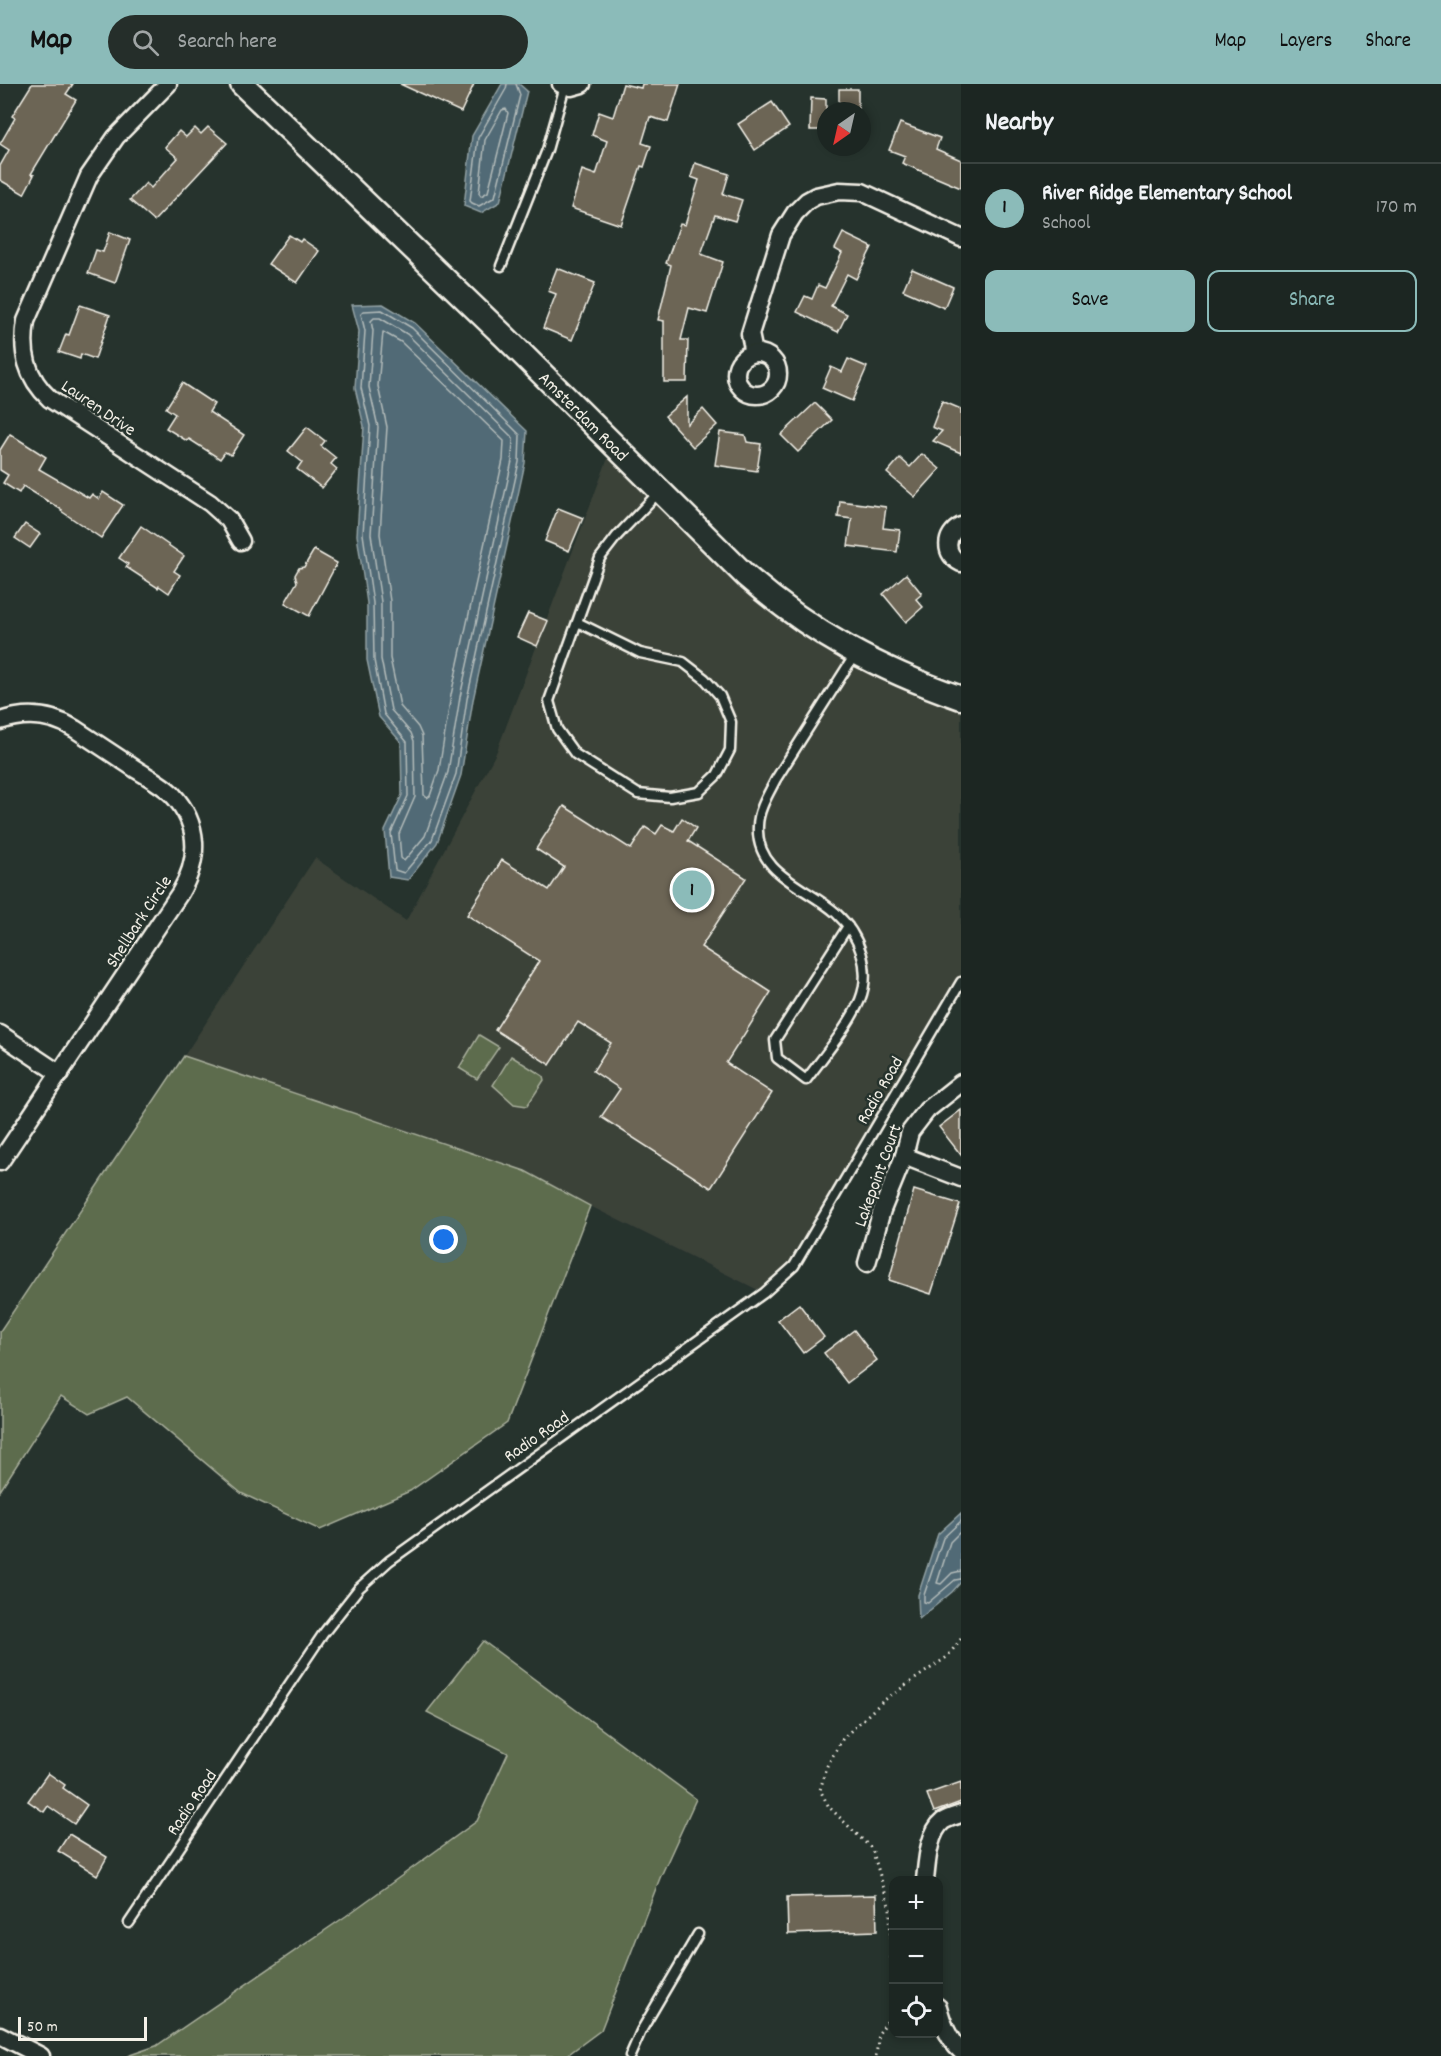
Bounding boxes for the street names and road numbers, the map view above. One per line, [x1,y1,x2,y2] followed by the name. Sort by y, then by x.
[532,367,633,468] street label: Amsterdam Road
[55,375,140,443] street label: Lauren Drive
[101,871,179,973] street label: Shellbark Circle
[852,1053,911,1130] street label: Radio Road
[849,1121,910,1231] street label: Lakepoint Court
[500,1406,575,1470] street label: Radio Road
[162,1765,224,1841] street label: Radio Road

